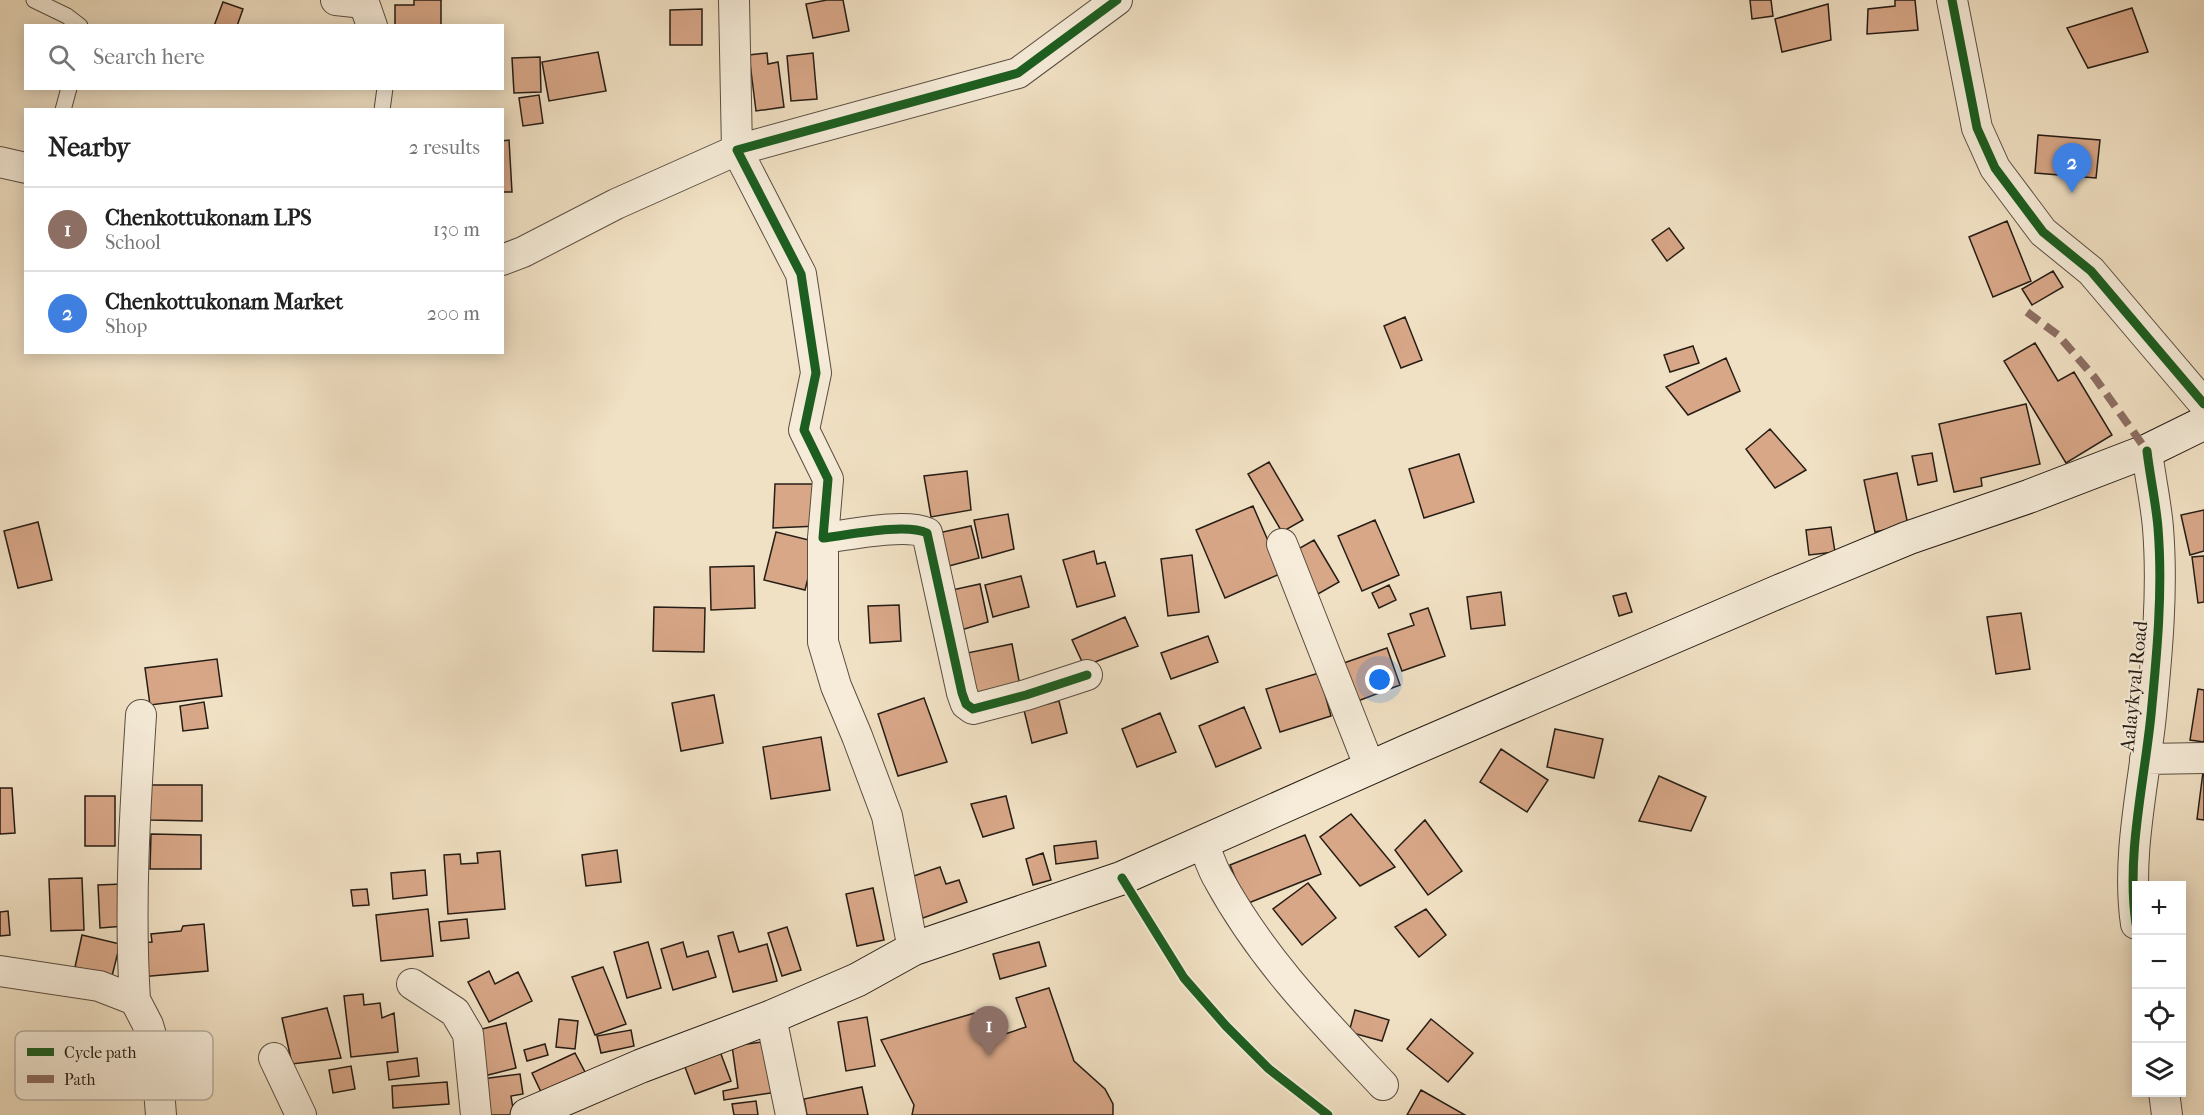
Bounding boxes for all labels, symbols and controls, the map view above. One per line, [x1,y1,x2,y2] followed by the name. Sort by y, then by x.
[24,24,504,90] search box
[45,41,78,74] icon: search
[93,44,205,70] text: Search here
[48,132,130,163] text: Nearby
[409,136,480,159] text: 2 results
[2052,144,2092,193] pin: 2
[105,205,312,231] text: Chenkottukonam LPS
[64,218,71,241] text: 1
[433,218,480,241] text: 130 m
[105,231,161,254] text: School
[105,289,343,315] text: Chenkottukonam Market
[62,302,73,325] text: 2
[427,302,480,325] text: 200 m
[105,315,147,338] text: Shop
[2116,618,2152,754] street label: Aalaykyal Road
[1365,665,1394,694] your location
[2132,881,2186,1097] map controls
[2132,881,2186,935] button: +
[2132,935,2186,989] button: −
[2132,989,2186,1043] button: locate
[970,1006,1008,1056] pin: 1
[15,1031,213,1100] legend
[64,1043,136,1062] text: Cycle path
[2132,1043,2186,1097] button: layers
[64,1070,96,1089] text: Path

